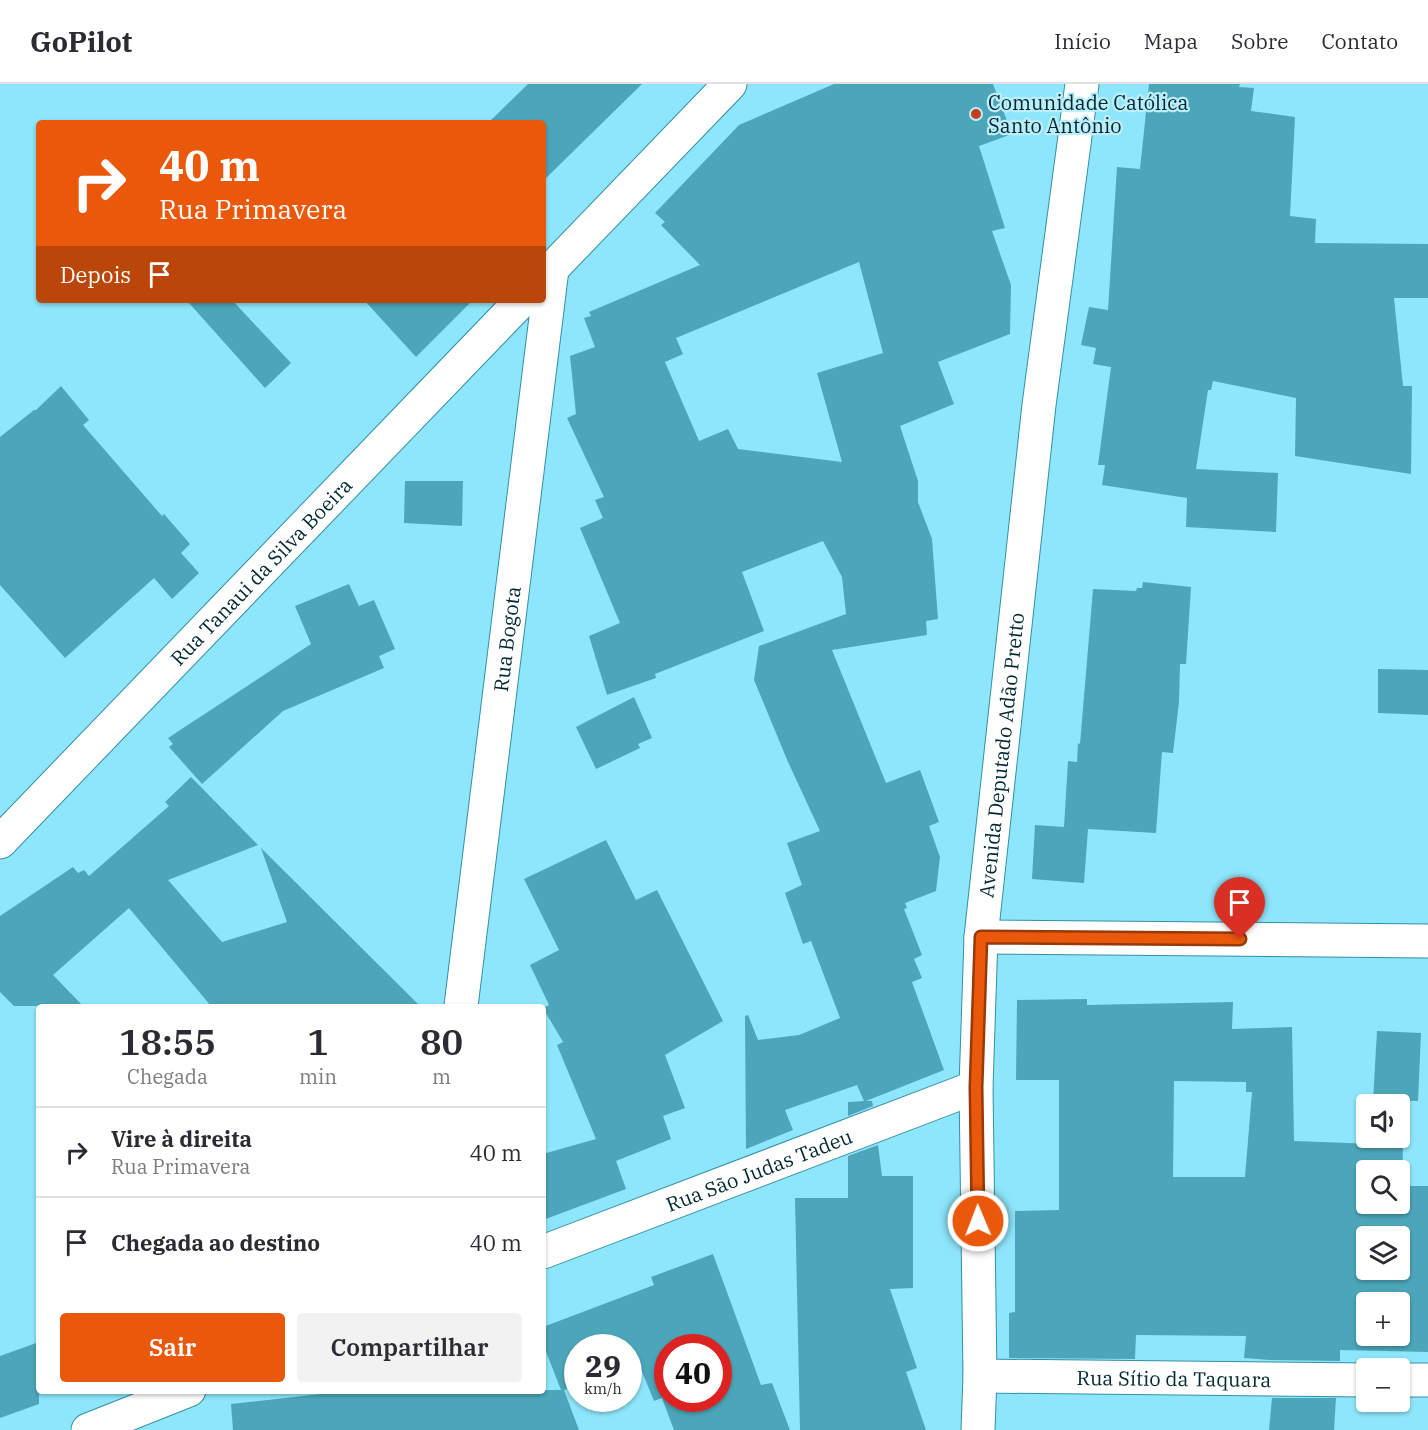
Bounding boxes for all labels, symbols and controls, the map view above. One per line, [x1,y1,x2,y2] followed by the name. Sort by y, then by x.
[30,23,132,60] text: GoPilot
[1054,27,1111,55] text: Início
[1144,27,1198,55] text: Mapa
[1231,27,1288,55] text: Sobre
[1321,27,1398,55] text: Contato
[988,89,1189,139] place label: Comunidade Católica Santo Antônio
[969,107,983,121] marker: Comunidade Católica Santo Antônio
[159,138,260,193] text: 40 m
[60,144,138,222] icon: right
[159,191,347,226] text: Rua Primavera
[143,258,176,291] icon: arrive
[60,260,131,289] text: Depois
[164,471,358,671] street label: Rua Tanaui da Silva Boeira
[486,584,526,693] street label: Rua Bogota
[972,611,1030,899] street label: Avenida Deputado Adão Pretto
[1214,877,1265,939] pin
[1223,886,1256,919] icon: arrive
[119,1018,216,1065] text: 18:55
[307,1018,329,1065] text: 1
[420,1018,463,1065] text: 80
[127,1063,208,1090] text: Chegada
[299,1063,337,1090] text: min
[432,1063,451,1090] text: m
[1356,1094,1410,1412] map controls
[1356,1094,1410,1148] button: sound
[662,1122,856,1217] street label: Rua São Judas Tadeu
[111,1124,252,1153] text: Vire à direita
[60,1136,93,1169] icon: right
[470,1138,522,1167] text: 40 m
[111,1153,250,1180] text: Rua Primavera
[1356,1160,1410,1214] button: search
[946,1189,1010,1253] position arrow
[60,1226,93,1259] icon: arrive
[1356,1226,1410,1280] button: layers
[111,1228,320,1257] text: Chegada ao destino
[470,1228,522,1257] text: 40 m
[1356,1292,1410,1346] button: +
[60,1313,285,1382] button: Sair
[297,1313,522,1382] button: Compartilhar
[654,1334,732,1412] speed limit sign: 40
[585,1346,621,1385] text: 29
[1356,1358,1410,1412] button: −
[1077,1364,1272,1393] street label: Rua Sítio da Taquara
[584,1379,622,1398] text: km/h

